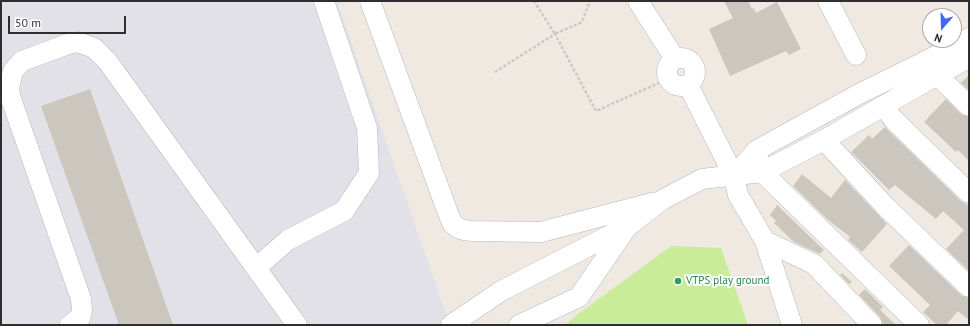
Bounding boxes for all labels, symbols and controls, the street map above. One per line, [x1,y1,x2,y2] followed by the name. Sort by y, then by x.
[10,8,128,34] scale bar
[922,8,962,48] north arrow
[15,15,41,30] text: 50 m
[932,31,944,46] text: N
[686,274,769,288] place label: VTPS play ground
[673,276,683,286] marker: VTPS play ground

